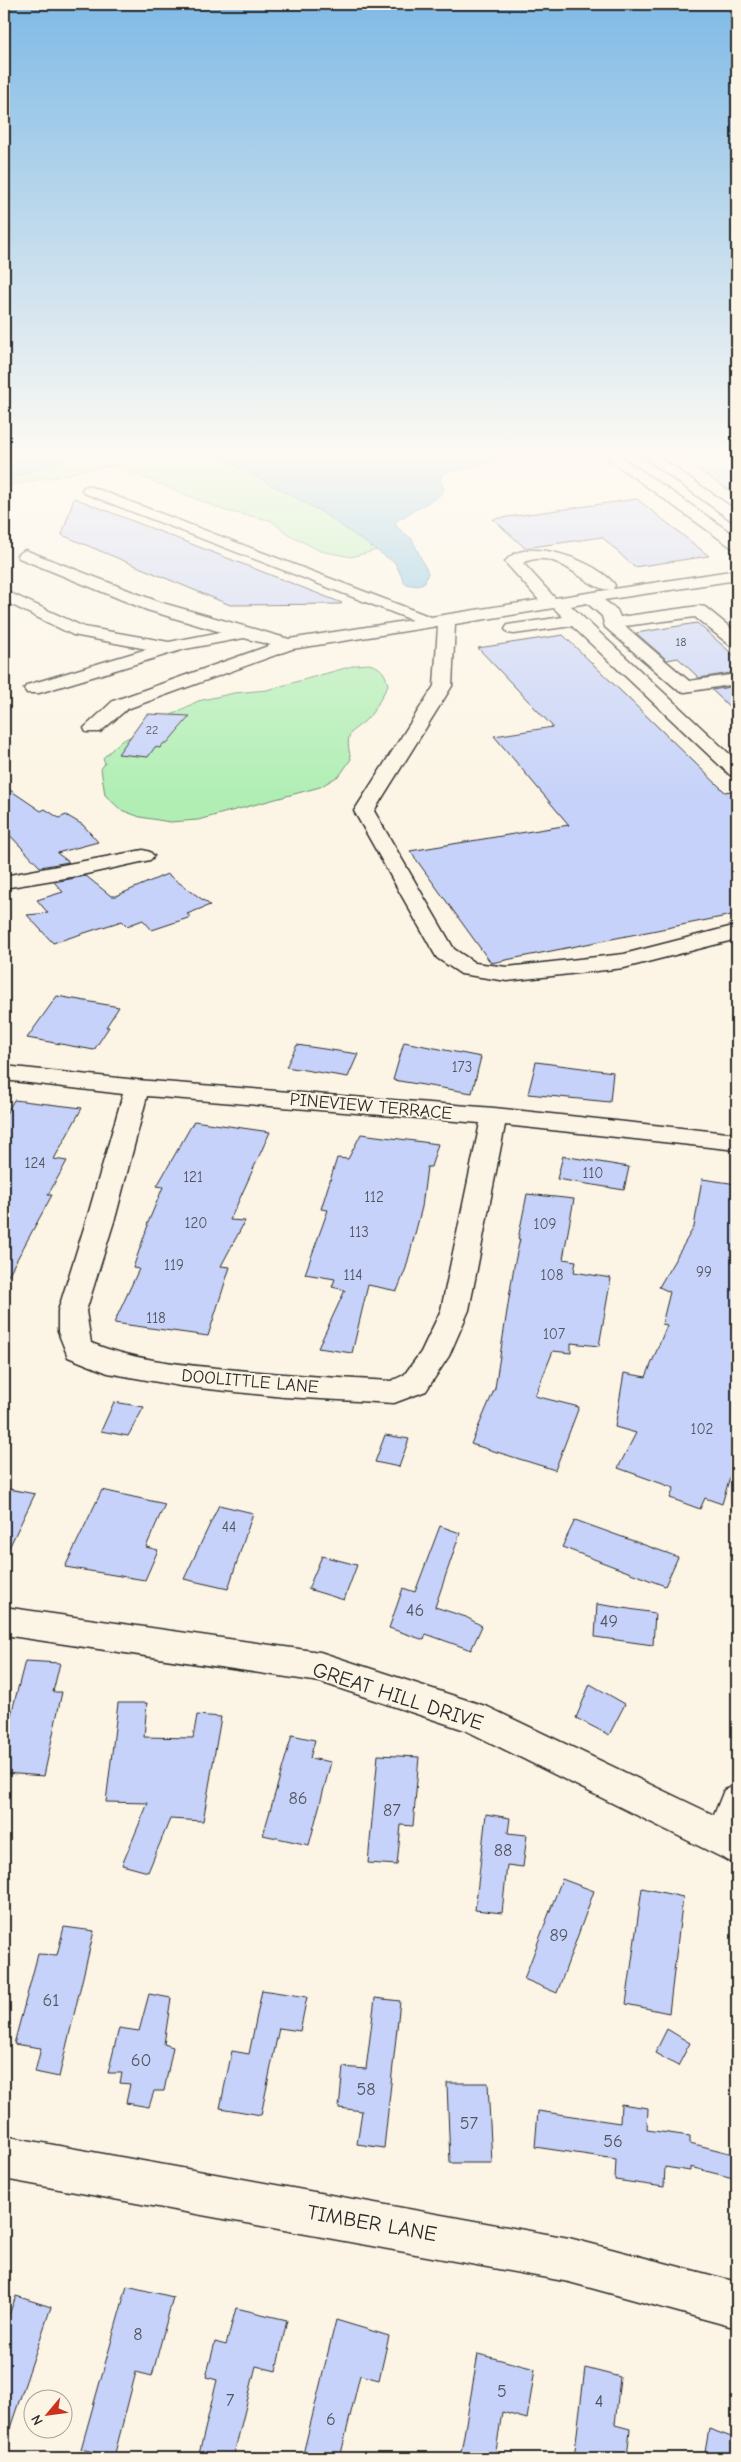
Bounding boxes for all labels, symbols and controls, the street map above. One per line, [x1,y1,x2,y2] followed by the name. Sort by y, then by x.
[676,635,686,649] house number: 18
[146,723,158,737] house number: 22
[452,1058,472,1076] house number: 173
[289,1089,453,1124] street label: PINEVIEW TERRACE
[25,1154,45,1172] house number: 124
[582,1164,604,1182] house number: 110
[183,1168,203,1186] house number: 121
[364,1188,384,1206] house number: 112
[185,1214,207,1232] house number: 120
[533,1215,557,1233] house number: 109
[349,1223,369,1241] house number: 113
[164,1256,184,1274] house number: 119
[696,1263,712,1281] house number: 99
[343,1266,363,1284] house number: 114
[541,1266,563,1284] house number: 108
[146,1309,166,1327] house number: 118
[543,1325,565,1343] house number: 107
[180,1365,320,1398] street label: DOOLITTLE LANE
[691,1420,713,1438] house number: 102
[222,1518,236,1536] house number: 44
[406,1600,424,1621] house number: 46
[600,1611,618,1632] house number: 49
[310,1657,486,1735] street label: GREAT HILL DRIVE
[288,1788,308,1809] house number: 86
[383,1800,401,1821] house number: 87
[494,1840,512,1861] house number: 88
[550,1925,568,1946] house number: 89
[43,1990,59,2011] house number: 61
[131,2050,151,2071] house number: 60
[356,2079,376,2100] house number: 58
[460,2113,479,2134] house number: 57
[603,2131,623,2152] house number: 56
[305,2200,439,2246] street label: TIMBER LANE
[133,2324,143,2345] house number: 8
[497,2381,507,2402] house number: 5
[22,2390,72,2440] north arrow
[226,2390,235,2411] house number: 7
[595,2391,603,2412] house number: 4
[326,2409,336,2430] house number: 6
[27,2412,47,2428] text: N

